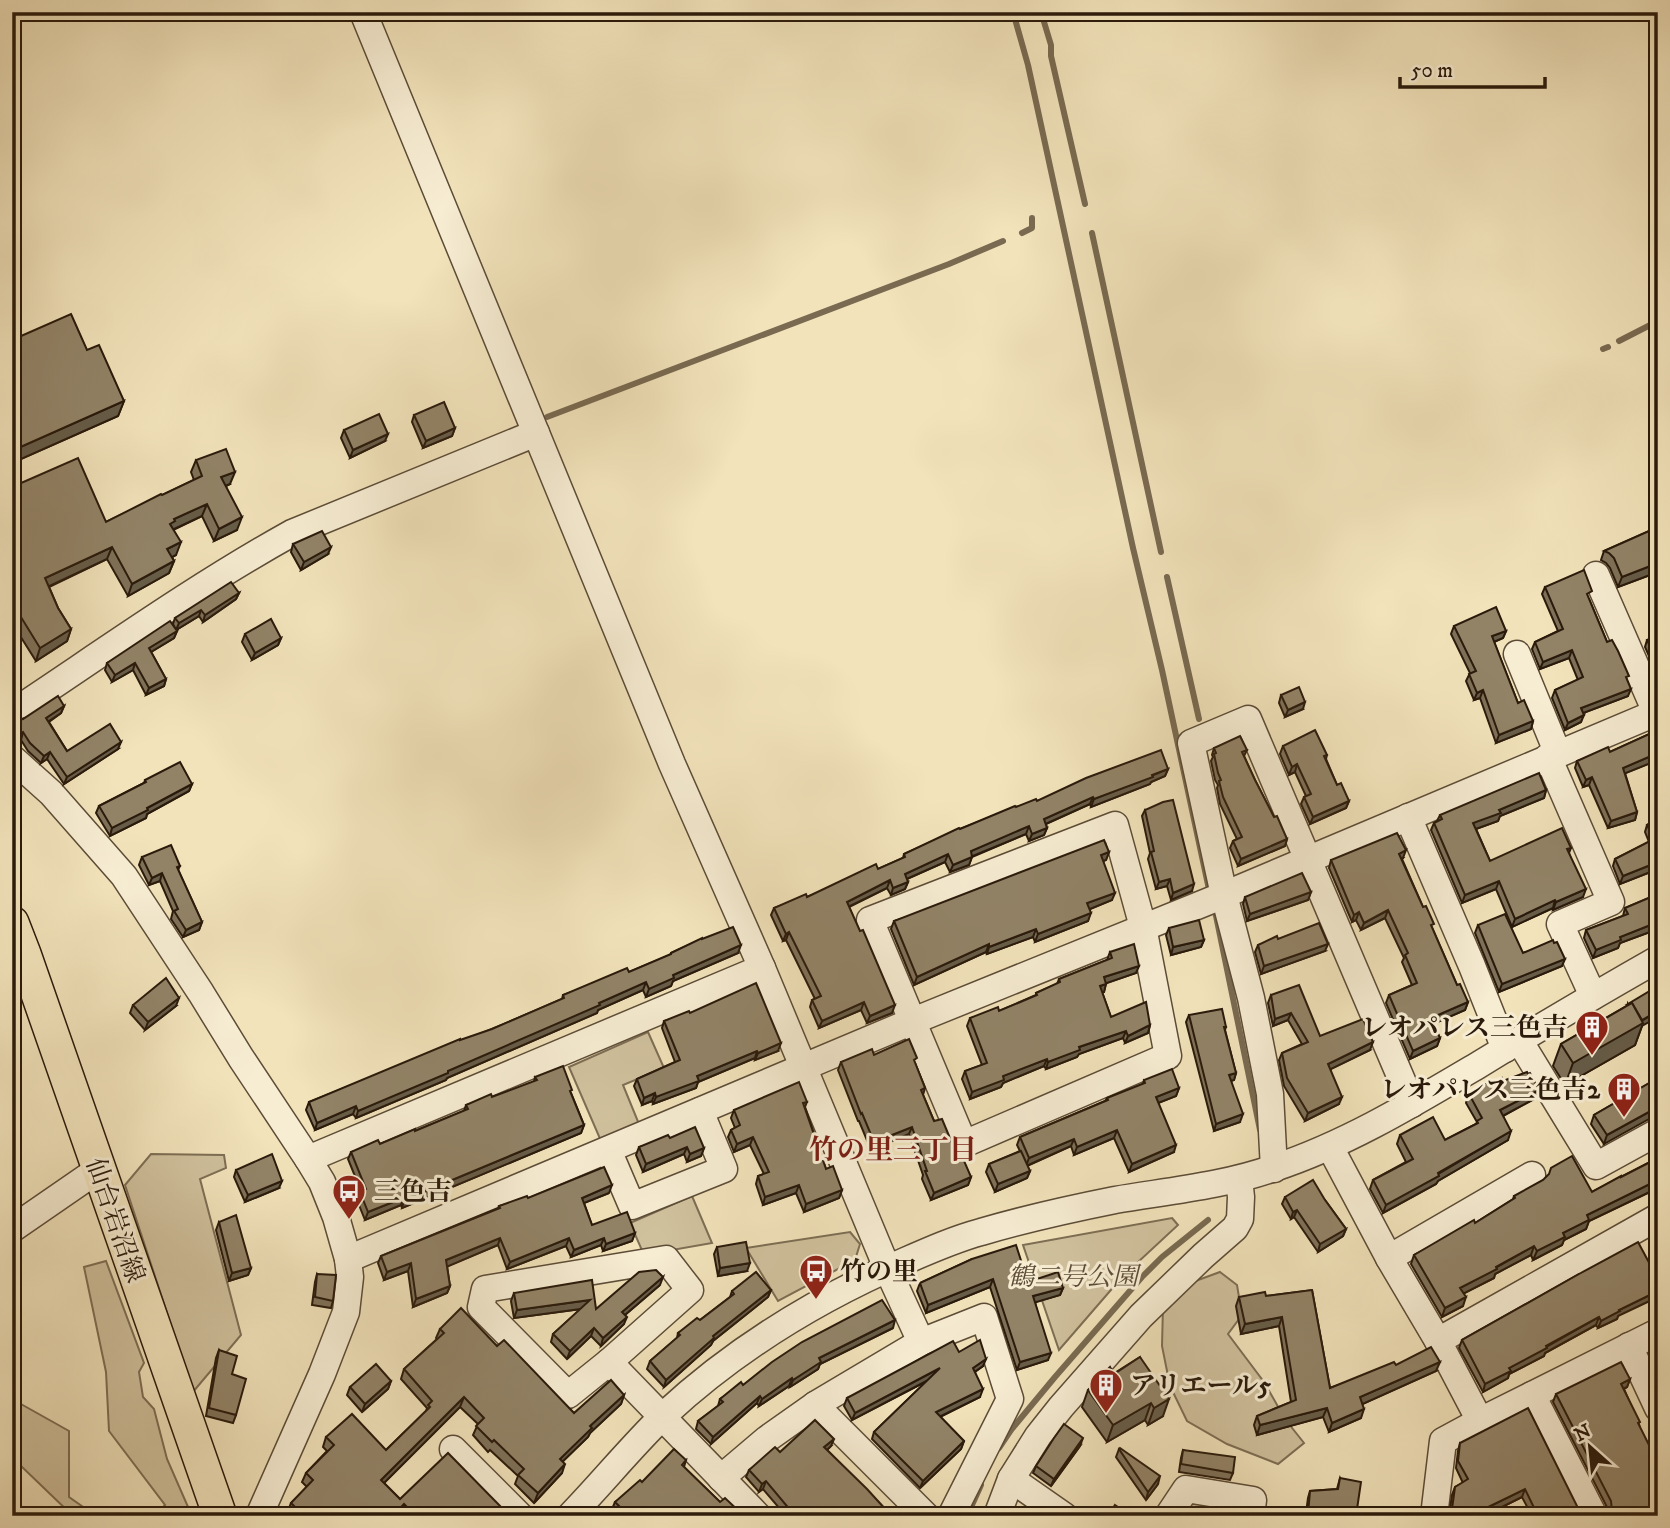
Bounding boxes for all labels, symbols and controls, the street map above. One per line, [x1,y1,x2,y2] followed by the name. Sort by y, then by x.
[1400,46,1546,90] scale bar
[1411,58,1453,84] text: 50 m
[1573,1008,1611,1057] building icon: レオパレス三色吉
[1361,1012,1568,1045] place label: レオパレス三色吉
[1605,1070,1643,1119] building icon: レオパレス三色吉2
[1381,1074,1601,1107] place label: レオパレス三色吉2
[809,1133,977,1168] district label: 竹の里三丁目
[78,1154,151,1287] street label: 仙台岩沼線
[330,1172,368,1221] bus stop icon: 三色吉
[374,1176,452,1209] place label: 三色吉
[797,1252,835,1301] bus stop icon: 竹の里
[840,1256,918,1289] place label: 竹の里
[1008,1261,1142,1294] park label: 鶴二号公園
[1087,1366,1125,1415] building icon: アリエール5
[1130,1370,1271,1403] place label: アリエール5
[1554,1412,1624,1482] north arrow
[1571,1419,1595,1447] text: N

